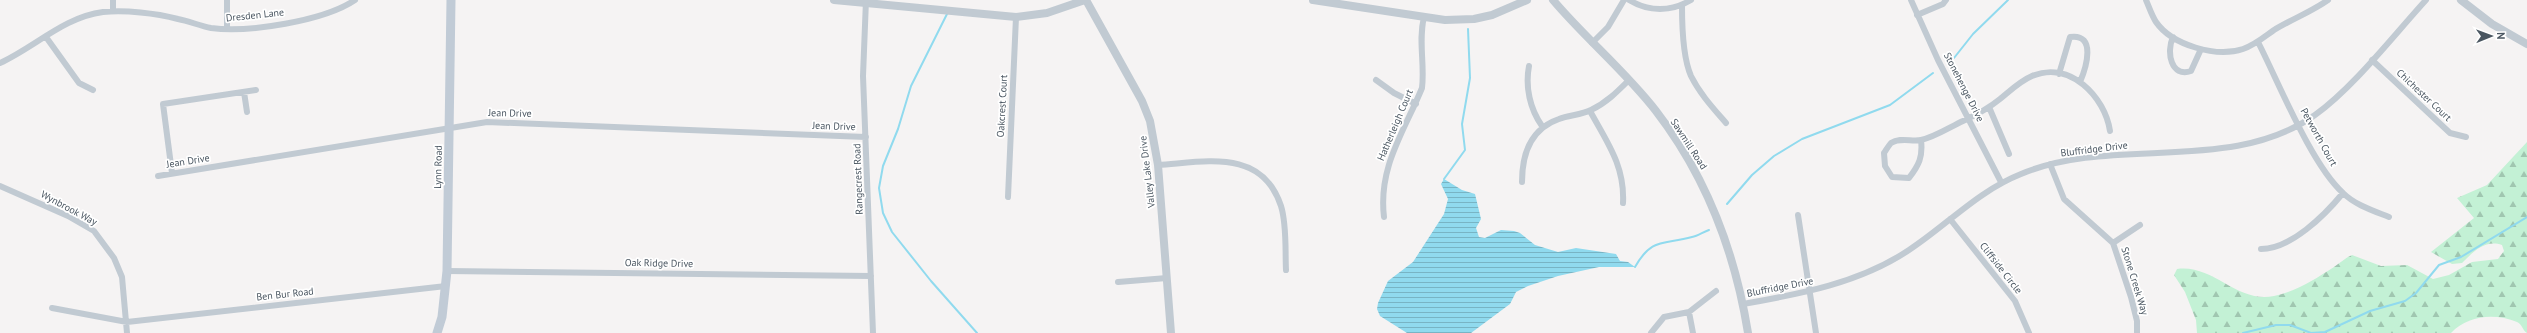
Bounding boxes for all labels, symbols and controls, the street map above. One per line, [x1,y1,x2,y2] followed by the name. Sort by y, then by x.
[225,5,285,25] street label: Dresden Lane
[2471,16,2511,56] north arrow
[2494,32,2508,40] text: N
[1941,50,1987,124] street label: Stonehenge Drive
[2394,66,2455,124] street label: Chichester Court
[994,74,1010,138] street label: Oakcrest Court
[1374,87,1416,163] street label: Hatherleigh Court
[487,106,532,120] street label: Jean Drive
[2298,106,2341,169] street label: Petworth Court
[1668,116,1710,172] street label: Sawmill Road
[811,119,856,133] street label: Jean Drive
[1136,135,1158,210] street label: Valley Lake Drive
[2060,138,2128,160] street label: Bluffridge Drive
[850,143,866,215] street label: Rangecrest Road
[431,145,445,189] street label: Lynn Road
[165,151,210,171] street label: Jean Drive
[38,188,100,229] street label: Wynbrook Way
[1977,240,2025,296] street label: Cliffside Circle
[2118,245,2152,317] street label: Stone Creek Way
[625,256,693,270] street label: Oak Ridge Drive
[1746,274,1814,300] street label: Bluffridge Drive
[256,285,314,303] street label: Ben Bur Road

